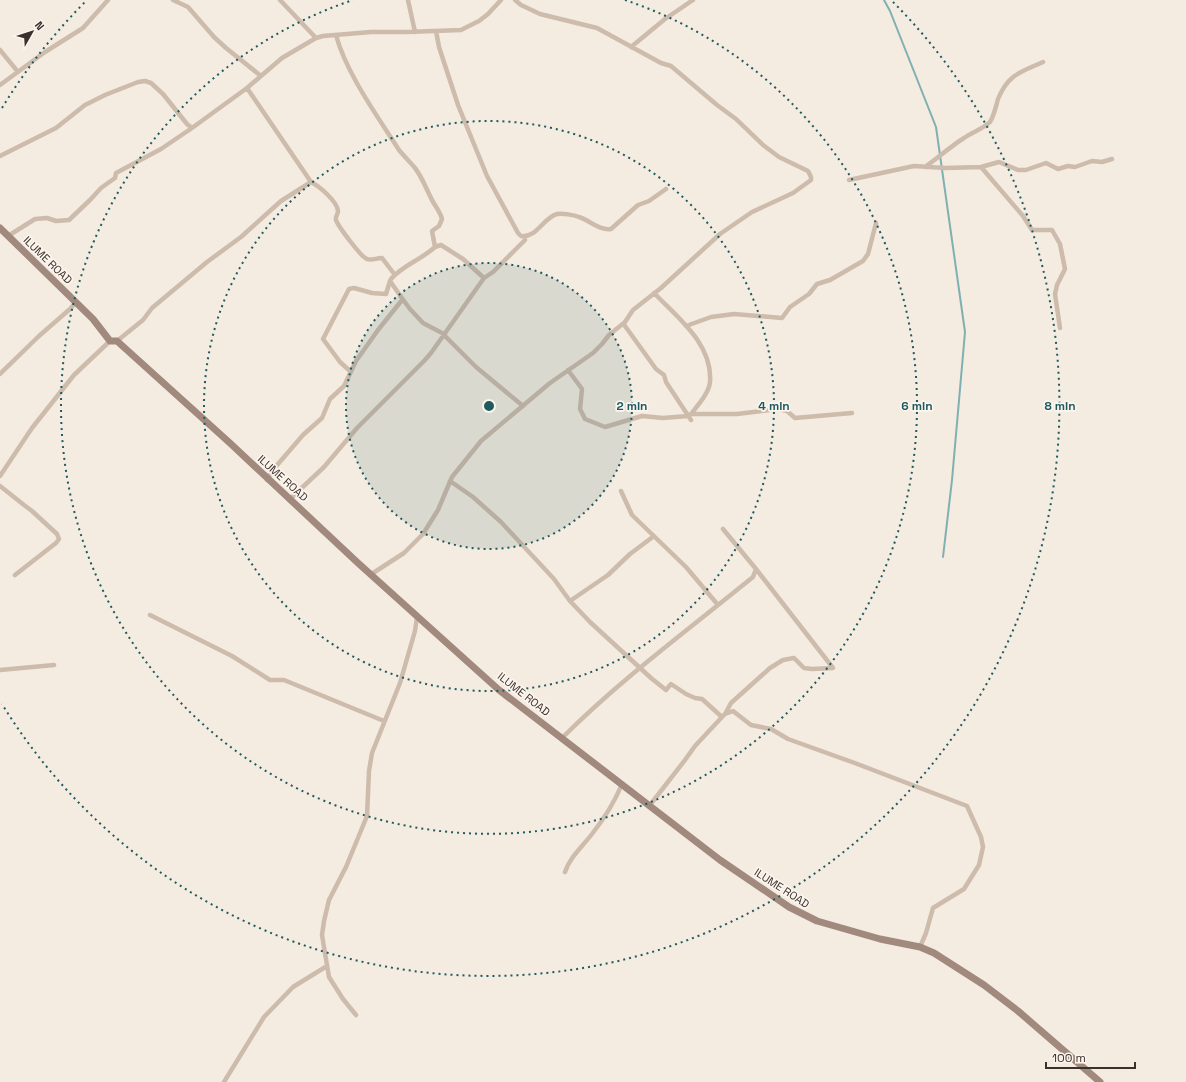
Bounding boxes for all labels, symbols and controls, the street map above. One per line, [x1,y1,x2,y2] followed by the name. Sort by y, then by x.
[12,12,52,52] north arrow
[32,18,48,33] text: N
[21,233,75,287] street label: ILUME ROAD
[616,398,648,414] text: 2 min
[758,398,790,414] text: 4 min
[901,398,933,414] text: 6 min
[1044,398,1076,414] text: 8 min
[482,399,496,413] centre of rings
[255,452,311,504] street label: ILUME ROAD
[495,669,553,719] street label: ILUME ROAD
[752,865,812,911] street label: ILUME ROAD
[1046,1044,1135,1070] scale bar
[1052,1050,1086,1066] text: 100 m

